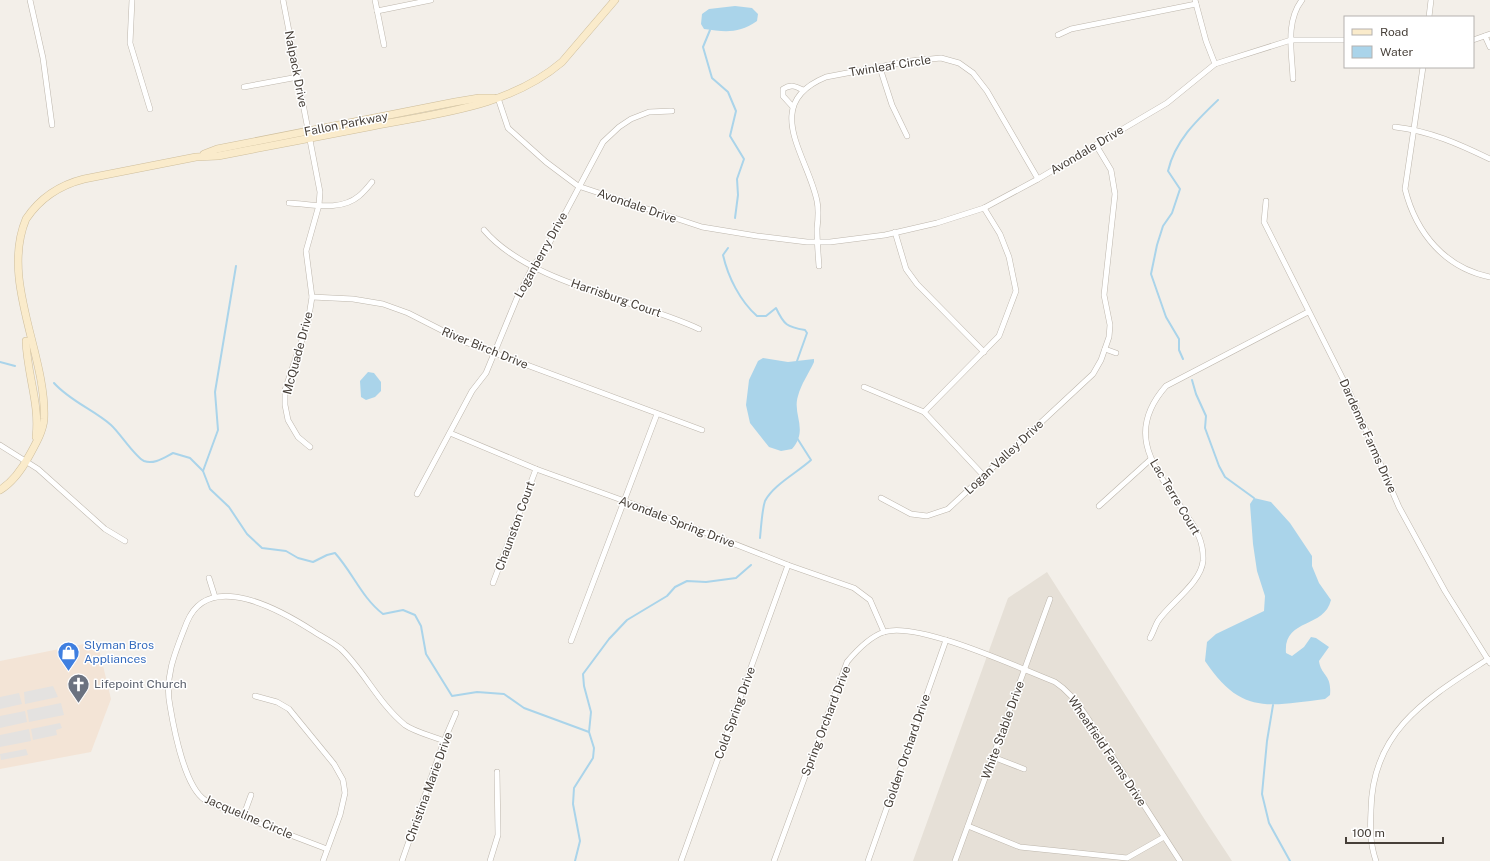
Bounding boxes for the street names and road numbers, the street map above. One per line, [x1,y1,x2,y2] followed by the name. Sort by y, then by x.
[282,30,310,109] street label: Nalpack Drive
[848,53,932,79] street label: Twinleaf Circle
[303,109,390,139] street label: Fallon Parkway
[1048,123,1126,177] street label: Avondale Drive
[596,186,679,226] street label: Avondale Drive
[512,210,570,300] street label: Loganberry Drive
[569,276,663,320] street label: Harrisburg Court
[280,310,316,396] street label: McQuade Drive
[440,324,530,372] street label: River Birch Drive
[1337,377,1400,495] street label: Dardenne Farms Drive
[962,417,1046,497] street label: Logan Valley Drive
[1147,457,1203,538] street label: Lac Terre Court
[492,479,538,573] street label: Chaunston Court
[617,493,737,551] street label: Avondale Spring Drive
[799,664,854,778] street label: Spring Orchard Drive
[712,665,758,761] street label: Cold Spring Drive
[979,679,1027,781] street label: White Stable Drive
[881,692,933,810] street label: Golden Orchard Drive
[1065,693,1149,809] street label: Wheatfield Farms Drive
[403,730,456,844] street label: Christina Marie Drive
[203,792,295,842] street label: Jacqueline Circle

